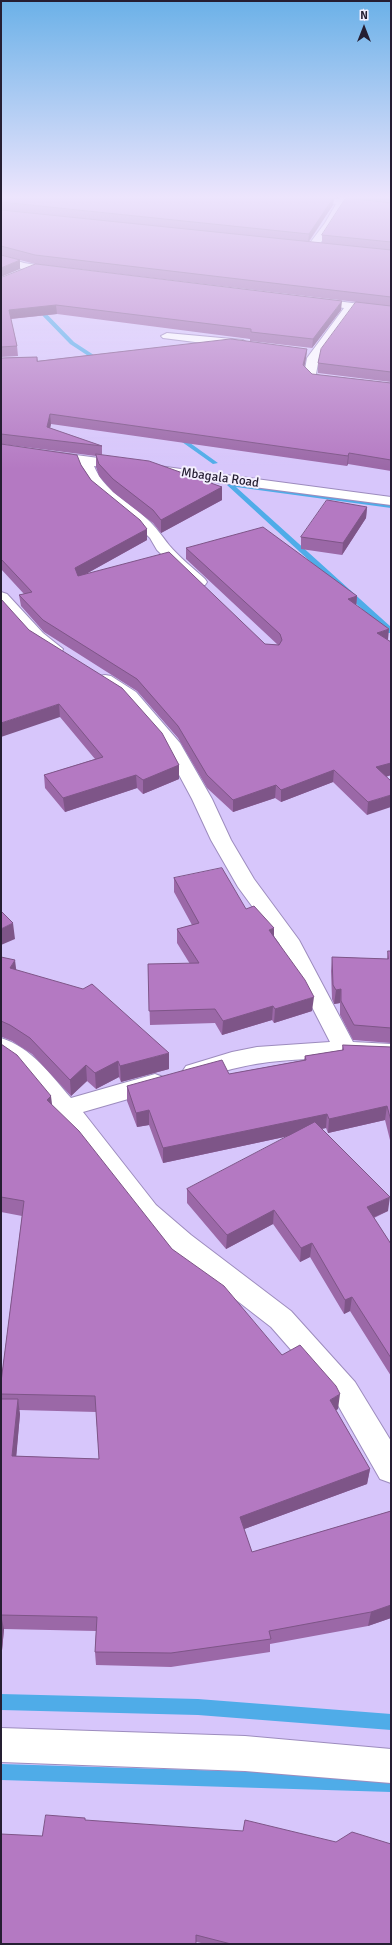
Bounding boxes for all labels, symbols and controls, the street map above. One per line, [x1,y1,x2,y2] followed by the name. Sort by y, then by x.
[344,8,384,48] north arrow
[360,9,368,22] text: N
[180,465,260,491] street label: Mbagala Road

